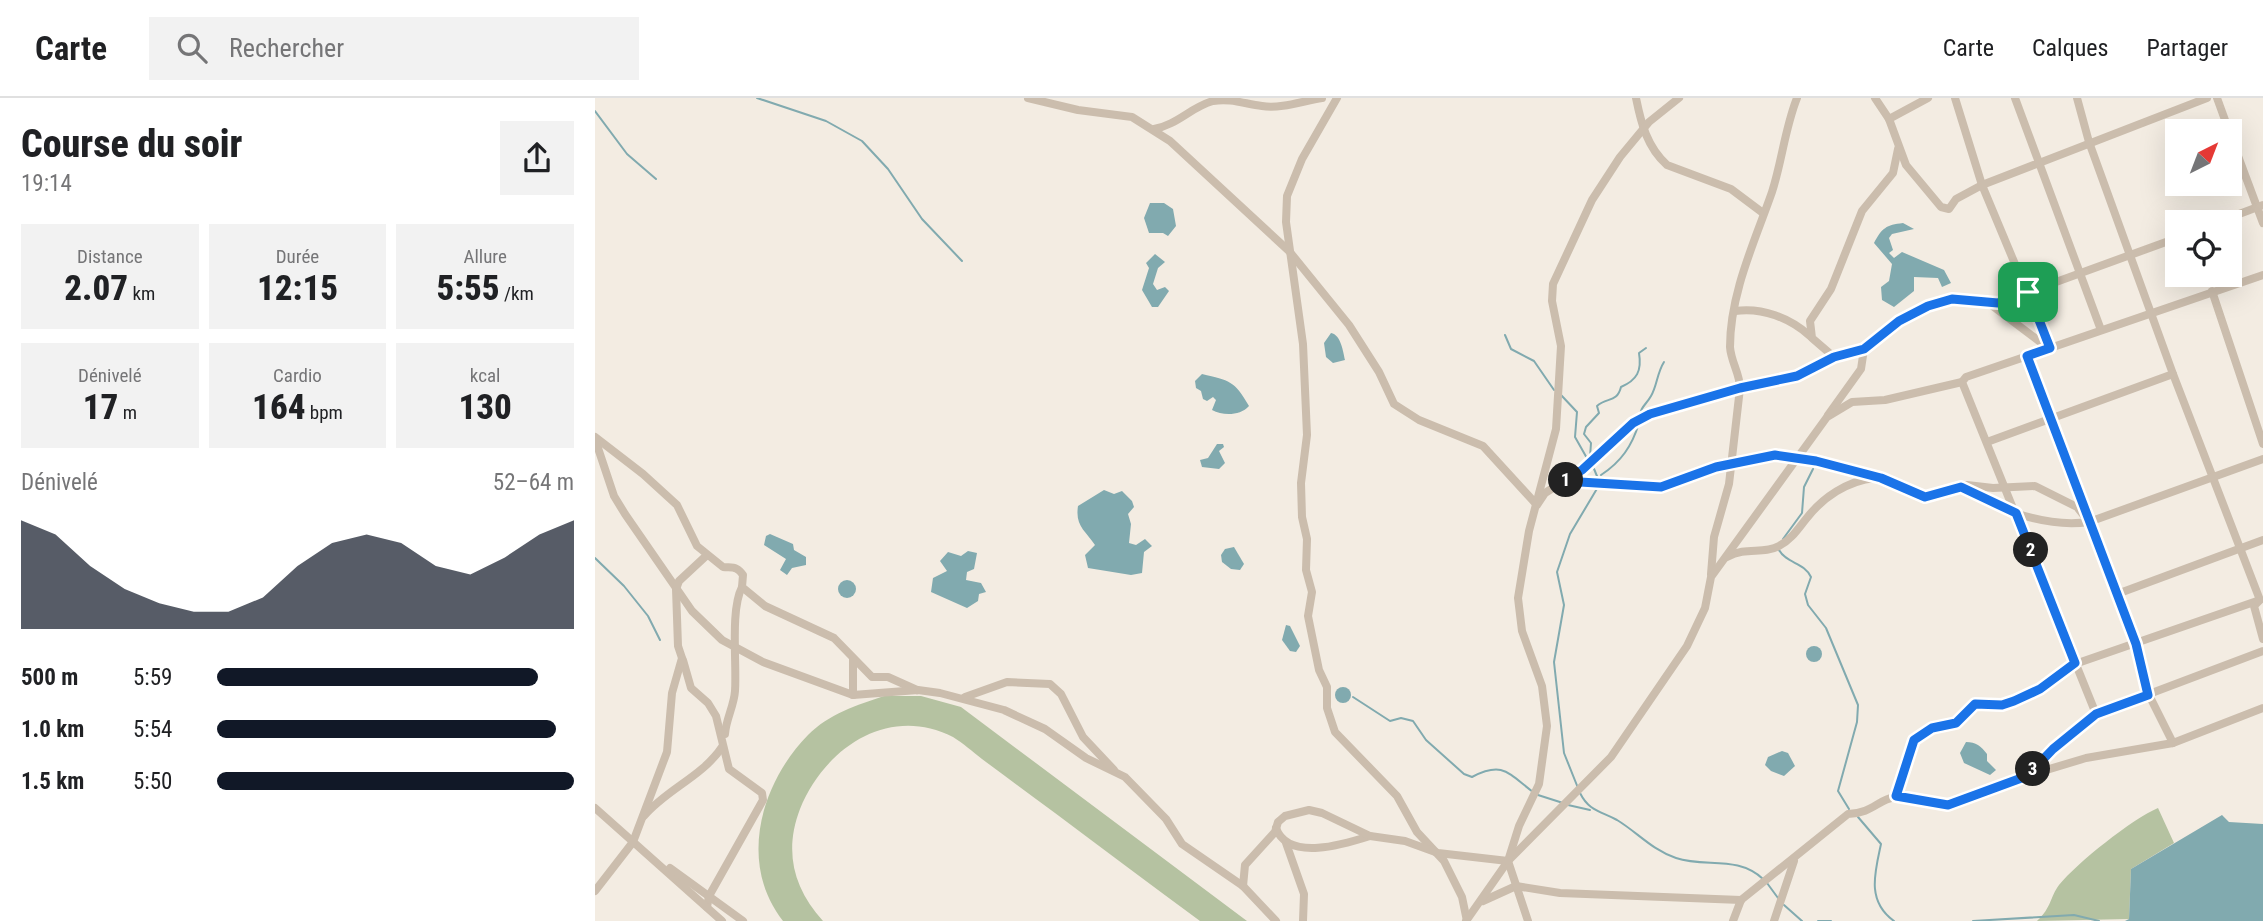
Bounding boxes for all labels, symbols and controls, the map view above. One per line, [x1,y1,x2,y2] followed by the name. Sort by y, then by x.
[149,17,639,80] search box
[35,29,107,68] text: Carte
[173,29,211,67] icon: search
[229,33,344,63] text: Rechercher
[1943,34,1994,62] text: Carte
[2032,34,2108,62] text: Calques
[2146,34,2228,62] text: Partager
[2165,119,2242,196] north arrow
[2165,119,2242,287] map controls
[500,121,574,195] button: share
[21,122,242,166] text: Course du soir
[21,170,72,197] text: 19:14
[2165,210,2242,287] button: locate
[77,245,143,268] text: Distance
[276,245,319,268] text: Durée
[463,245,507,268] text: Allure
[1998,262,2058,322] pin
[64,268,128,309] text: 2.07
[257,268,338,309] text: 12:15
[436,268,500,309] text: 5:55
[2009,273,2047,311] icon: arrive
[128,282,155,305] text: km
[500,282,534,305] text: /km
[78,364,142,387] text: Dénivelé
[273,364,322,387] text: Cardio
[470,364,500,387] text: kcal
[83,387,118,428] text: 17
[252,387,305,428] text: 164
[458,387,512,428] text: 130
[118,401,137,424] text: m
[305,401,343,424] text: bpm
[1549,462,1583,498] pin: 1
[1561,468,1570,491] text: 1
[21,469,98,496] text: Dénivelé
[493,469,574,496] text: 52–64 m
[2013,532,2049,568] pin: 2
[2026,538,2035,561] text: 2
[21,664,78,691] text: 500 m
[133,664,172,691] text: 5:59
[21,716,84,743] text: 1.0 km
[133,716,172,743] text: 5:54
[2015,752,2051,786] pin: 3
[2028,757,2037,780] text: 3
[21,768,84,795] text: 1.5 km
[133,768,172,795] text: 5:50

